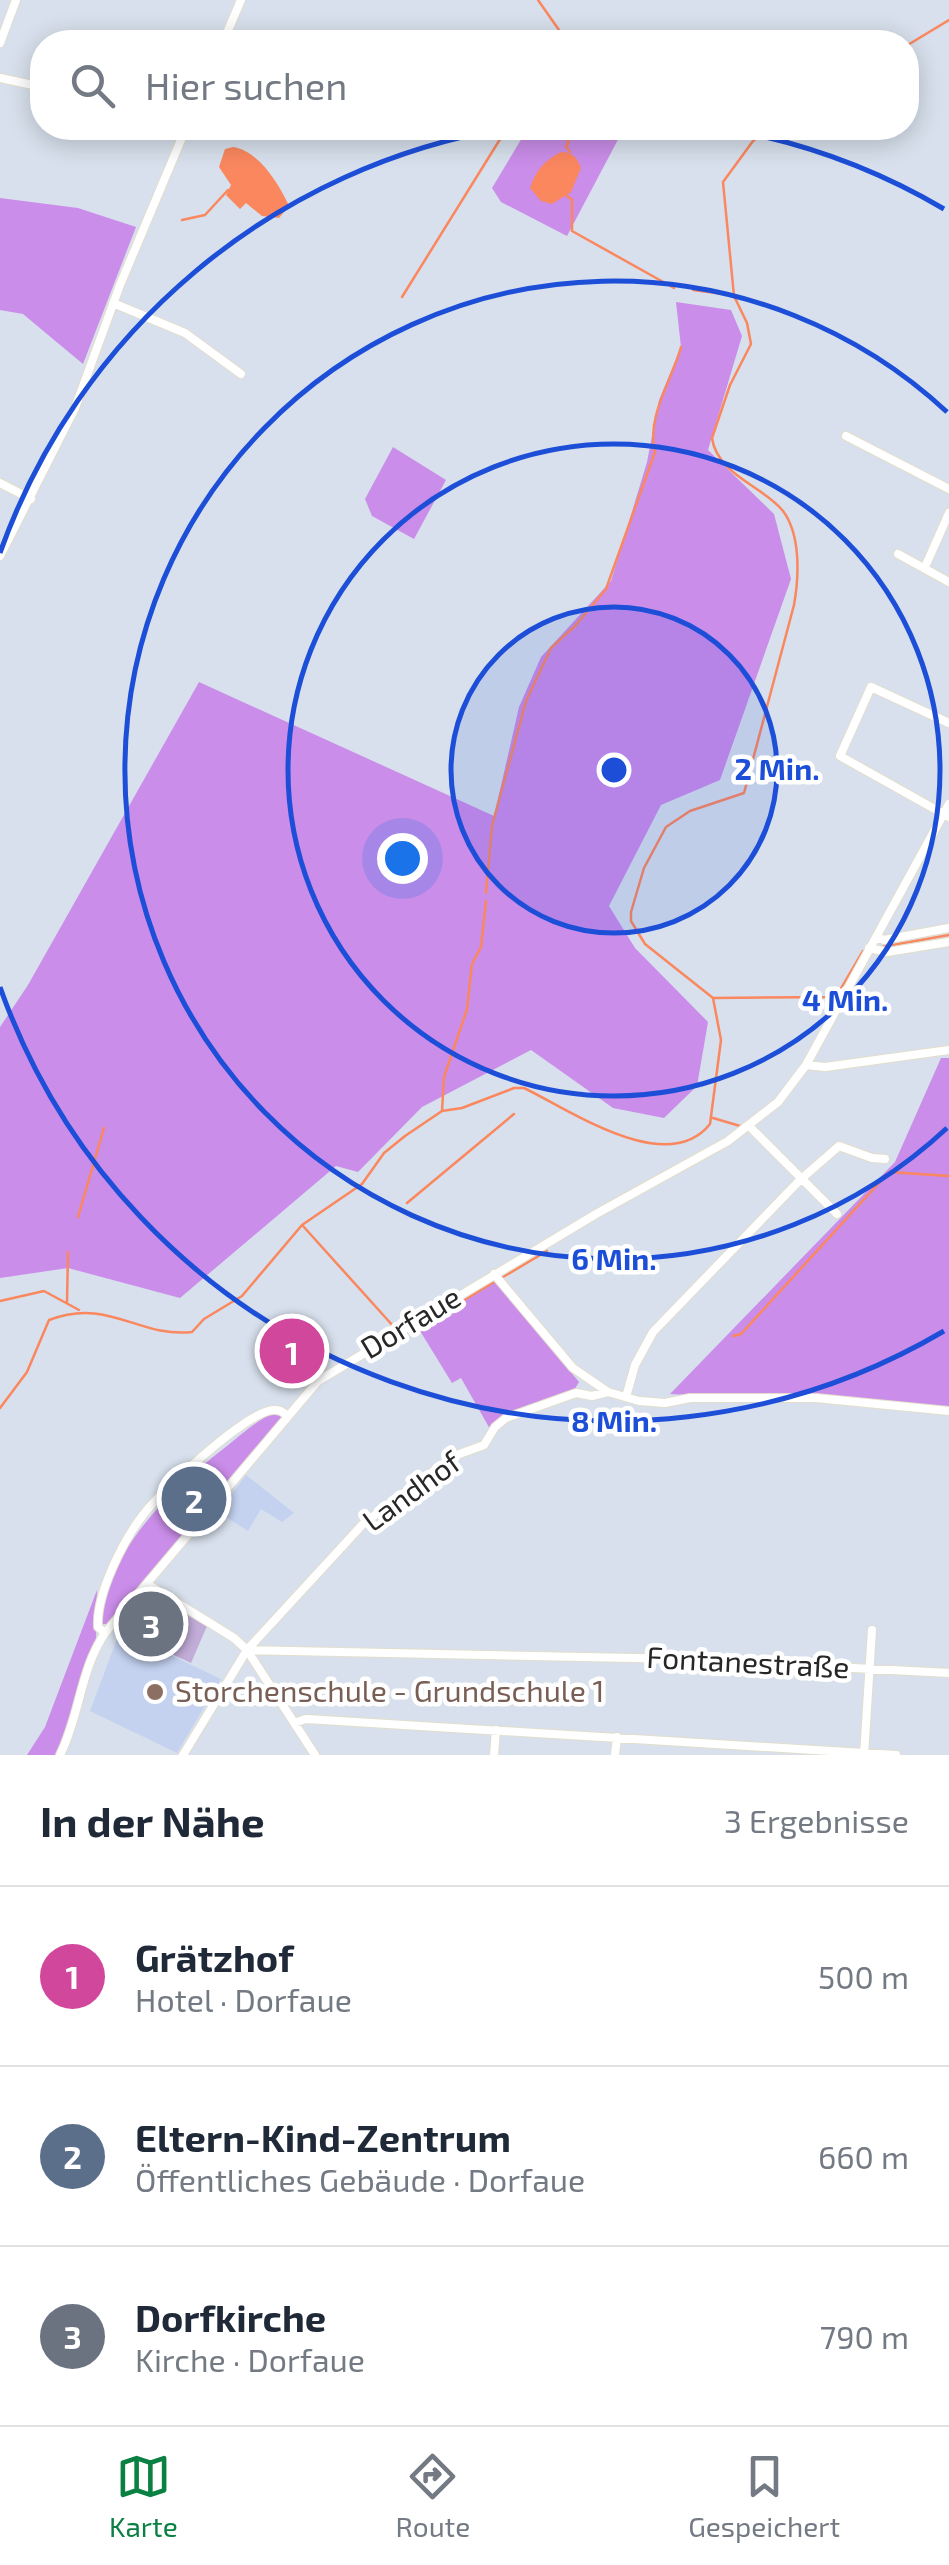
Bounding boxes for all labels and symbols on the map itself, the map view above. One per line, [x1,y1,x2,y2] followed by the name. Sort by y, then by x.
[735,750,820,786] text: 2 Min.
[596,752,632,788] centre of rings
[377,833,428,884] your location
[802,981,888,1017] text: 4 Min.
[571,1240,657,1276] text: 6 Min.
[354,1278,466,1365] street label: Dorfaue
[260,1314,324,1388] pin: 1
[571,1402,657,1438] text: 8 Min.
[355,1442,467,1538] street label: Landhof
[162,1462,226,1536] pin: 2
[118,1586,184,1662] pin: 3
[646,1638,850,1684] street label: Fontanestraße
[175,1672,604,1708] place label: Storchenschule - Grundschule 1
[144,1681,166,1703] marker: Storchenschule - Grundschule 1

